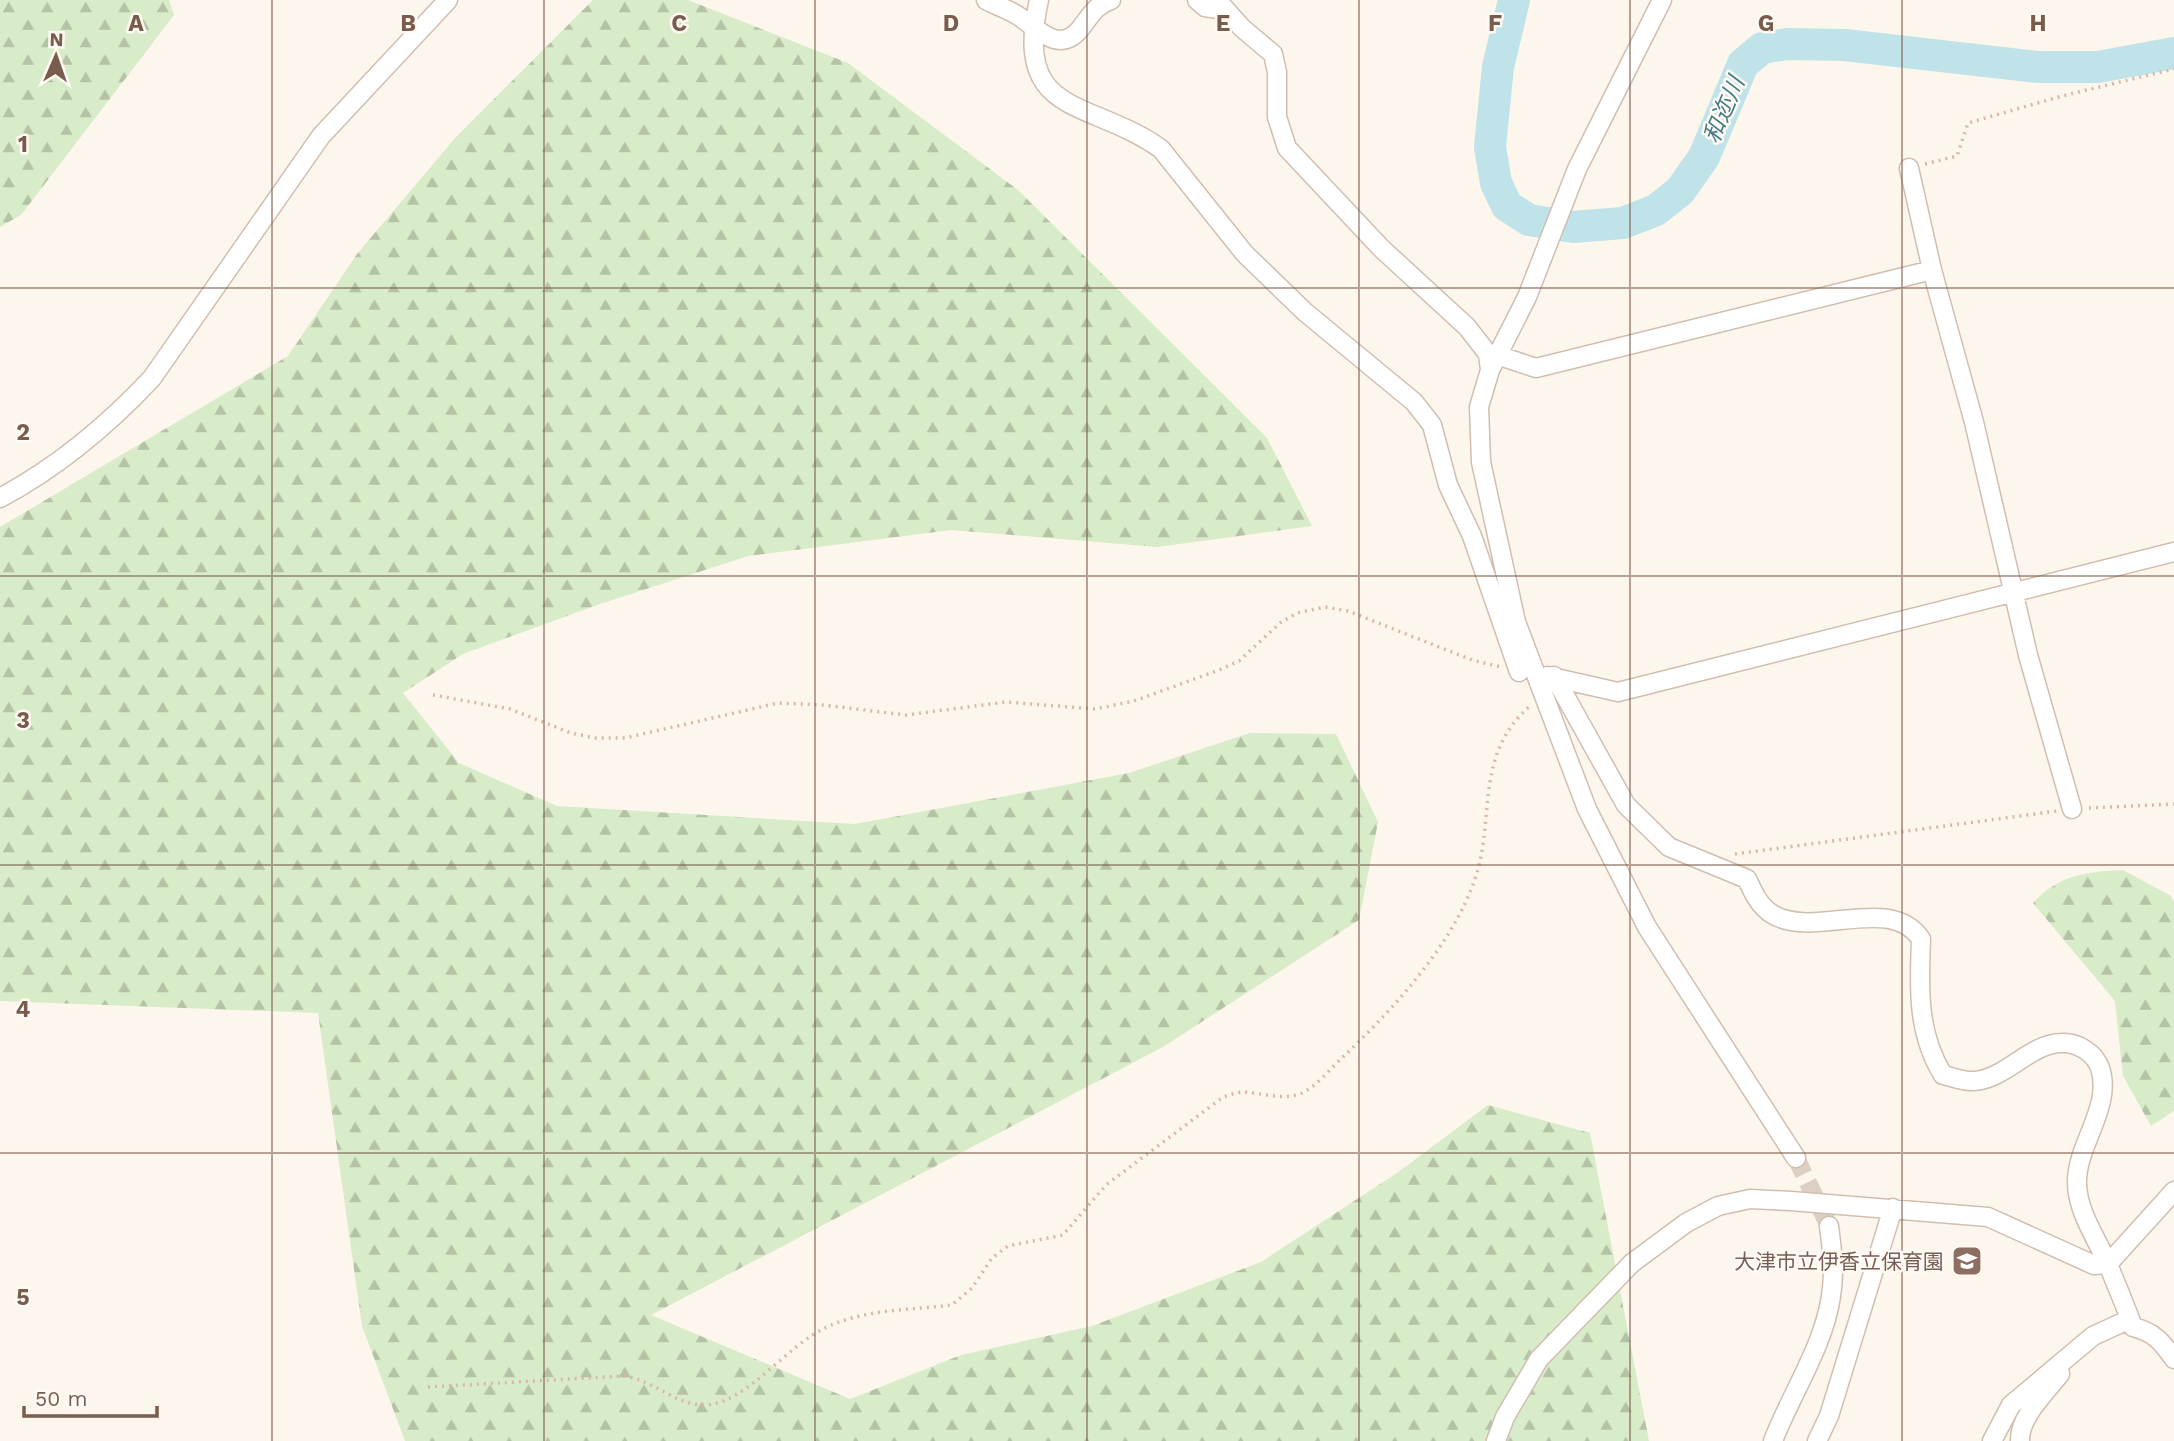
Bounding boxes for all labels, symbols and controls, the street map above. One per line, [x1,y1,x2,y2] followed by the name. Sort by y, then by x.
[128,10,144,37] text: A
[400,10,416,37] text: B
[671,10,687,37] text: C
[943,10,959,37] text: D
[1216,10,1230,37] text: E
[1488,10,1502,37] text: F
[1758,10,1774,37] text: G
[2029,10,2047,37] text: H
[21,21,91,91] north arrow
[49,28,64,51] text: N
[1698,70,1751,147] water label: 和迩川
[18,131,28,158] text: 1
[16,419,30,446] text: 2
[16,707,30,734] text: 3
[16,996,31,1023] text: 4
[1950,1244,1984,1278] school or university icon: 大津市立伊香立保育園
[1734,1249,1944,1274] place label: 大津市立伊香立保育園
[16,1284,30,1311] text: 5
[24,1374,158,1418] scale bar
[35,1386,87,1411] text: 50 m

